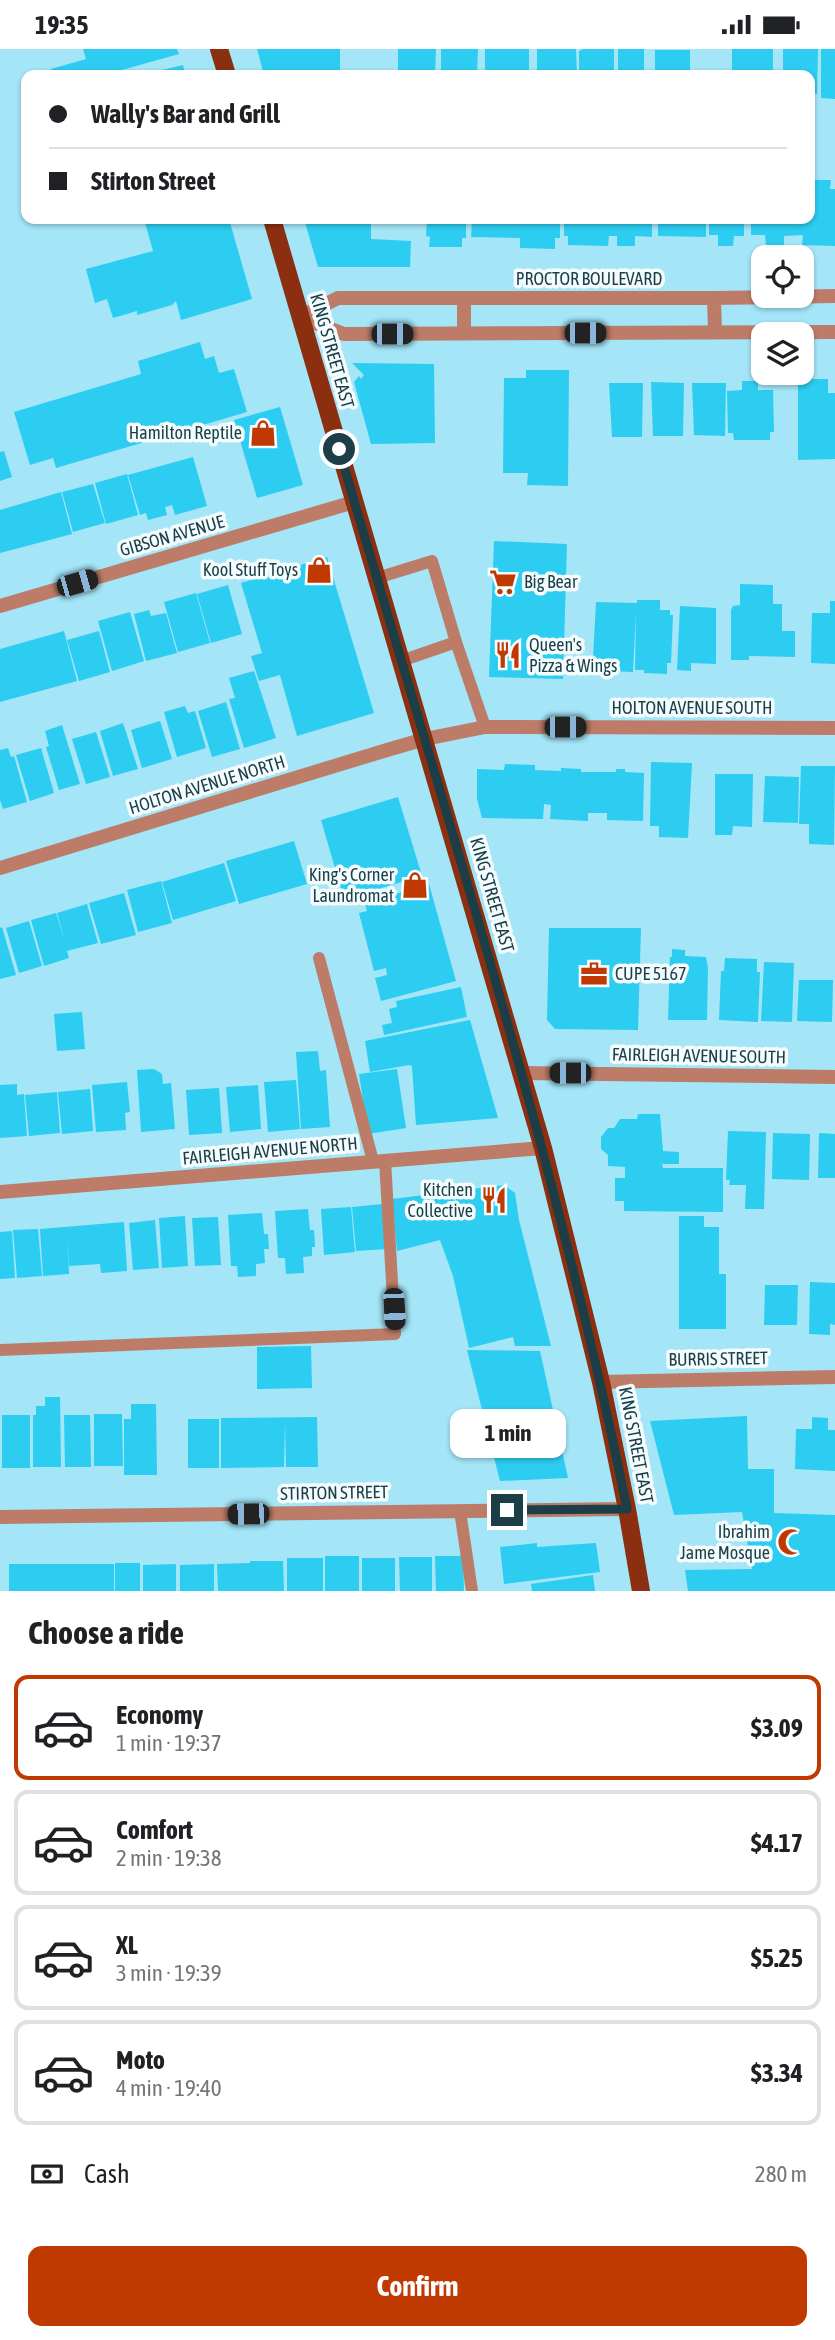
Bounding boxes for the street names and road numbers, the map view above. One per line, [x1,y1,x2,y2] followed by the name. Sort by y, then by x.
[516,268,662,289] street label: PROCTOR BOULEVARD
[306,291,359,411] street label: KING STREET EAST
[117,510,227,560] street label: GIBSON AVENUE
[612,697,772,718] street label: HOLTON AVENUE SOUTH
[126,751,288,818] street label: HOLTON AVENUE NORTH
[466,835,519,955] street label: KING STREET EAST
[612,1043,786,1068] street label: FAIRLEIGH AVENUE SOUTH
[181,1132,358,1169] street label: FAIRLEIGH AVENUE NORTH
[668,1347,768,1370] street label: BURRIS STREET
[615,1385,658,1505] street label: KING STREET EAST
[280,1481,388,1504] street label: STIRTON STREET

